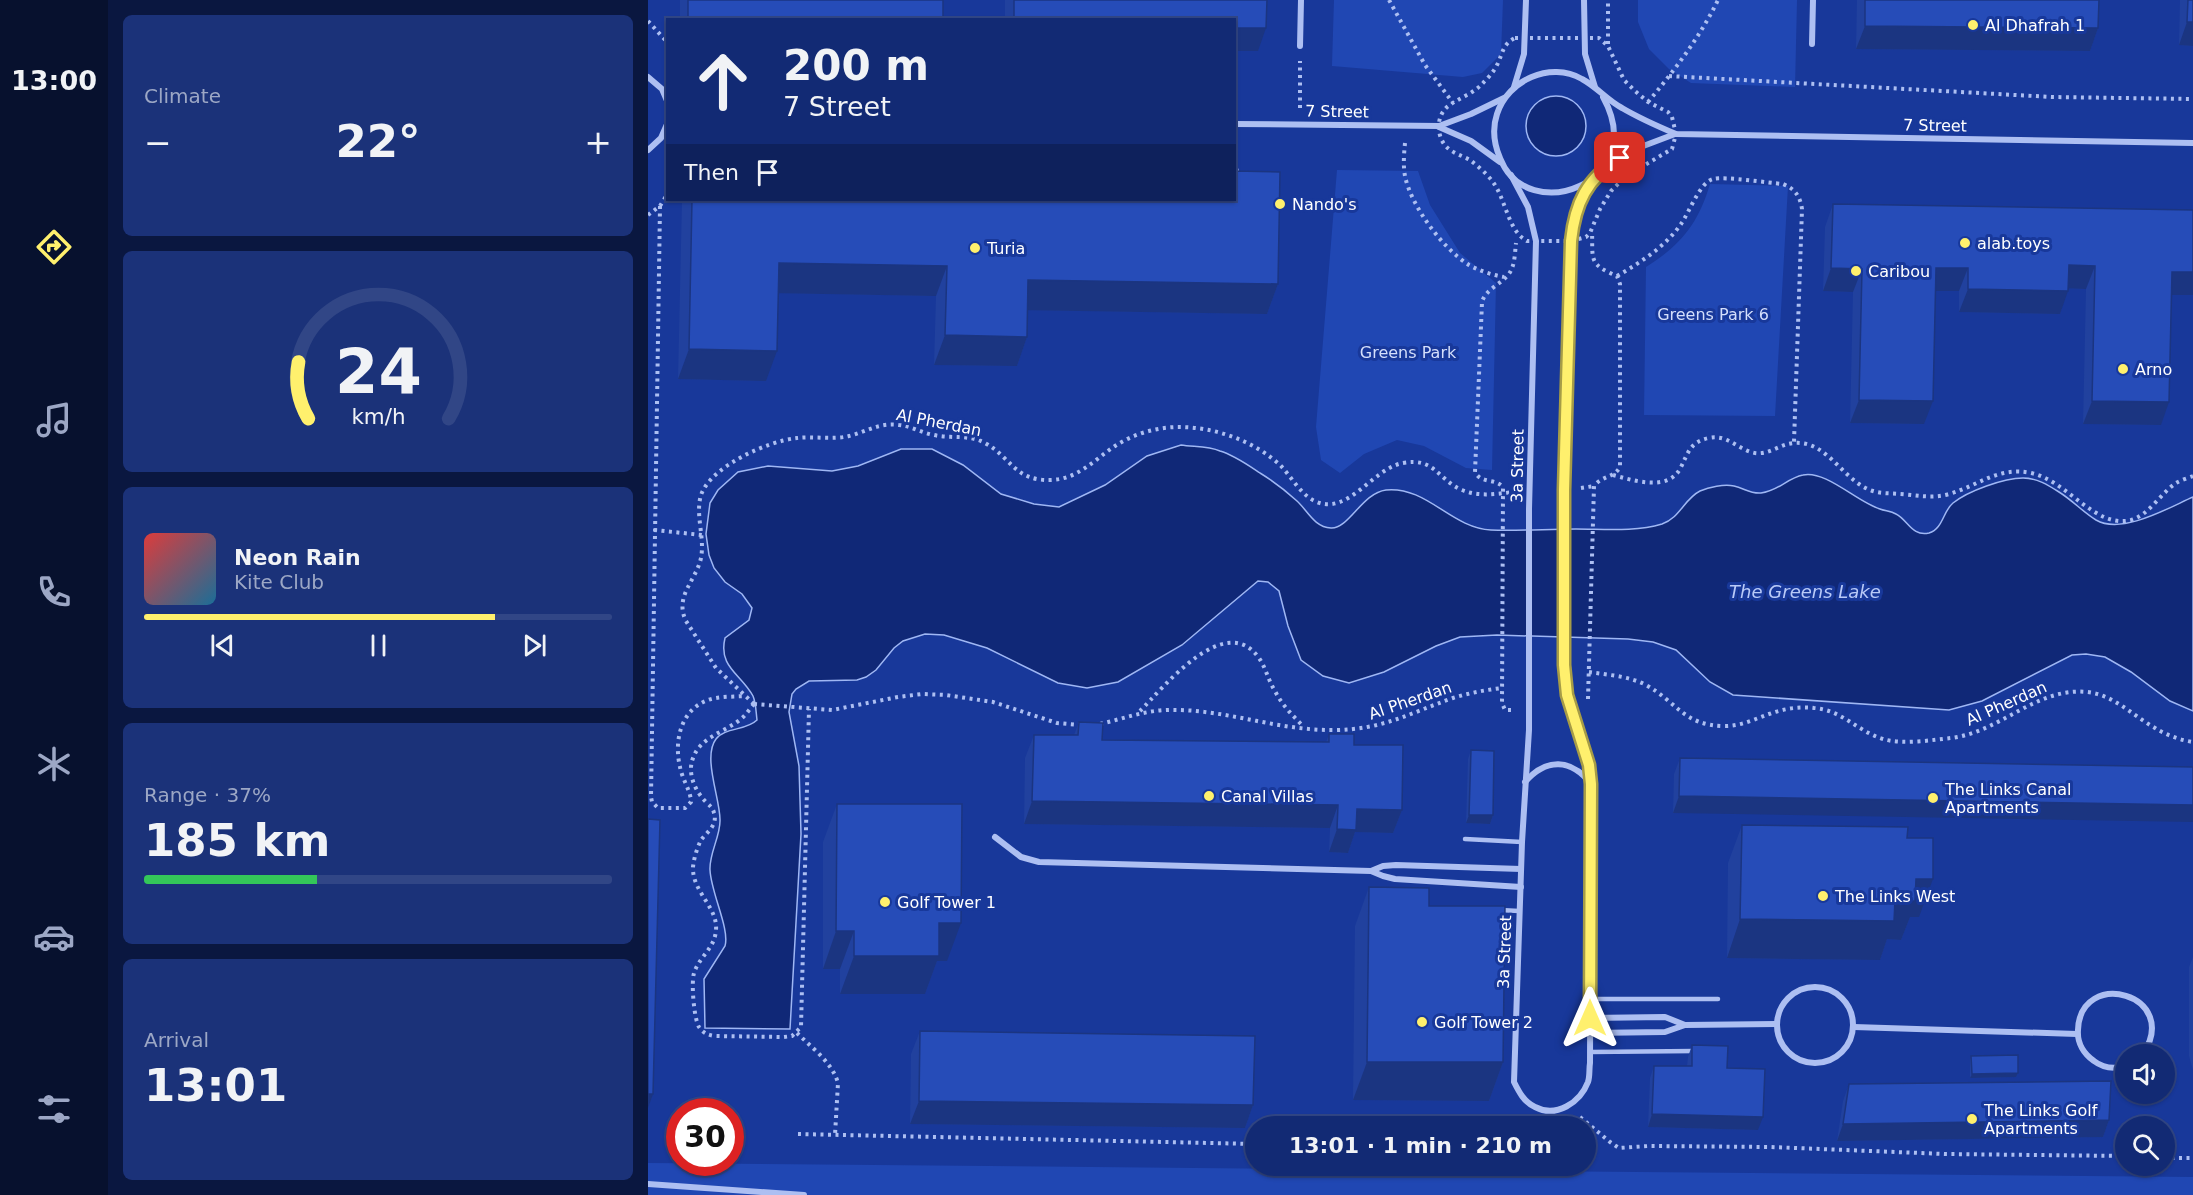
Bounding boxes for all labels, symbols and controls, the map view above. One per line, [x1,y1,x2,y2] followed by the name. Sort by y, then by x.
[1985,16,2085,35] place label: Al Dhafrah 1
[1966,18,1980,32] marker: Al Dhafrah 1
[783,41,929,90] text: 200 m
[684,42,762,120] icon: ahead
[11,65,97,96] text: 13:00
[144,84,221,108] text: Climate
[783,91,891,122] text: 7 Street
[1305,101,1369,122] street label: 7 Street
[335,115,421,168] text: 22°
[1903,115,1967,136] street label: 7 Street
[144,123,172,162] text: −
[584,123,612,162] text: +
[1594,132,1645,183] pin
[1603,141,1636,174] icon: arrive
[751,156,784,189] icon: arrive
[684,160,739,185] text: Then
[1292,195,1357,214] place label: Nando's
[1273,197,1287,211] marker: Nando's
[33,226,75,268] icon: directions
[1977,234,2050,253] place label: alab.toys
[1958,236,1972,250] marker: alab.toys
[986,239,1025,258] place label: Turia
[968,241,982,255] marker: Turia
[1868,262,1930,281] place label: Caribou
[1849,264,1863,278] marker: Caribou
[1657,305,1769,324] park label: Greens Park 6
[335,335,421,408] text: 24
[1360,343,1457,362] park label: Greens Park
[2135,360,2172,379] place label: Arno
[2116,362,2130,376] marker: Arno
[33,399,75,441] icon: music
[351,404,405,429] text: km/h
[895,405,983,440] street label: Al Pherdan
[1507,429,1528,503] street label: 3a Street
[234,545,361,570] text: Neon Rain
[234,570,324,594] text: Kite Club
[33,571,75,613] icon: phone
[1729,581,1881,602] water label: The Greens Lake
[206,629,239,662] icon: previous
[362,629,395,662] icon: pause
[518,629,551,662] icon: next
[1366,677,1454,724] street label: Al Pherdan
[1963,677,2050,730] street label: Al Pherdan
[33,743,75,785] icon: climate
[1944,780,2071,817] place label: The Links Canal Apartments
[144,783,271,807] text: Range · 37%
[1221,787,1314,806] place label: Canal Villas
[1202,789,1216,803] marker: Canal Villas
[1926,791,1940,805] marker: The Links Canal Apartments
[144,814,330,867] text: 185 km
[1834,887,1955,906] place label: The Links West
[1816,889,1830,903] marker: The Links West
[897,893,996,912] place label: Golf Tower 1
[878,895,892,909] marker: Golf Tower 1
[1494,915,1515,989] street label: 3a Street
[33,916,75,958] icon: car
[1558,986,1622,1050] position arrow
[1434,1013,1533,1032] place label: Golf Tower 2
[1415,1015,1429,1029] marker: Golf Tower 2
[144,1028,209,1052] text: Arrival
[2115,1044,2175,1176] map controls
[2115,1044,2175,1104] button: sound
[144,1059,287,1112] text: 13:01
[33,1088,75,1130] icon: filters
[666,1098,744,1176] speed limit sign: 30
[1983,1101,2098,1138] place label: The Links Golf Apartments
[1965,1112,1979,1126] marker: The Links Golf Apartments
[2115,1116,2175,1176] button: search
[1289,1133,1552,1158] text: 13:01 · 1 min · 210 m

